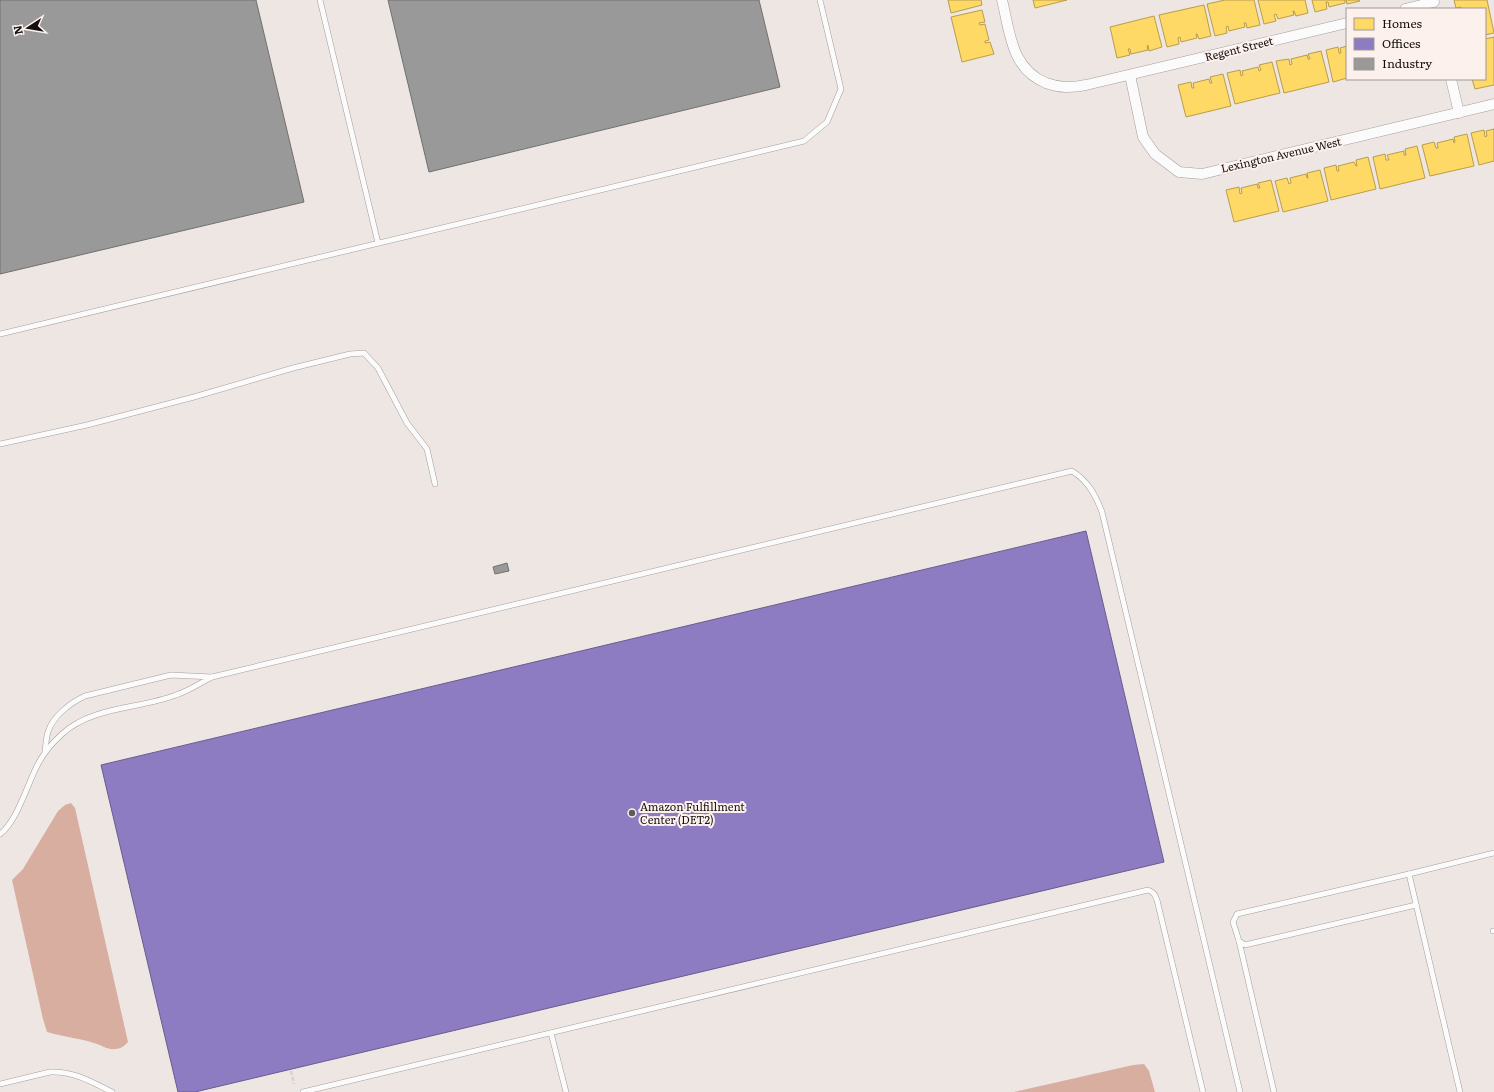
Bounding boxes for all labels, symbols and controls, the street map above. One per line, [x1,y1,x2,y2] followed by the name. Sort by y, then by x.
[8,8,48,48] north arrow
[1346,8,1486,80] legend
[1382,14,1422,32] text: Homes
[8,24,26,36] text: N
[1203,32,1275,64] street label: Regent Street
[1382,34,1421,52] text: Offices
[1382,54,1432,72] text: Industry
[1219,132,1343,176] street label: Lexington Avenue West
[640,798,745,827] place label: Amazon Fulfillment Center (DET2)
[627,808,637,818] marker: Amazon Fulfillment Center (DET2)

